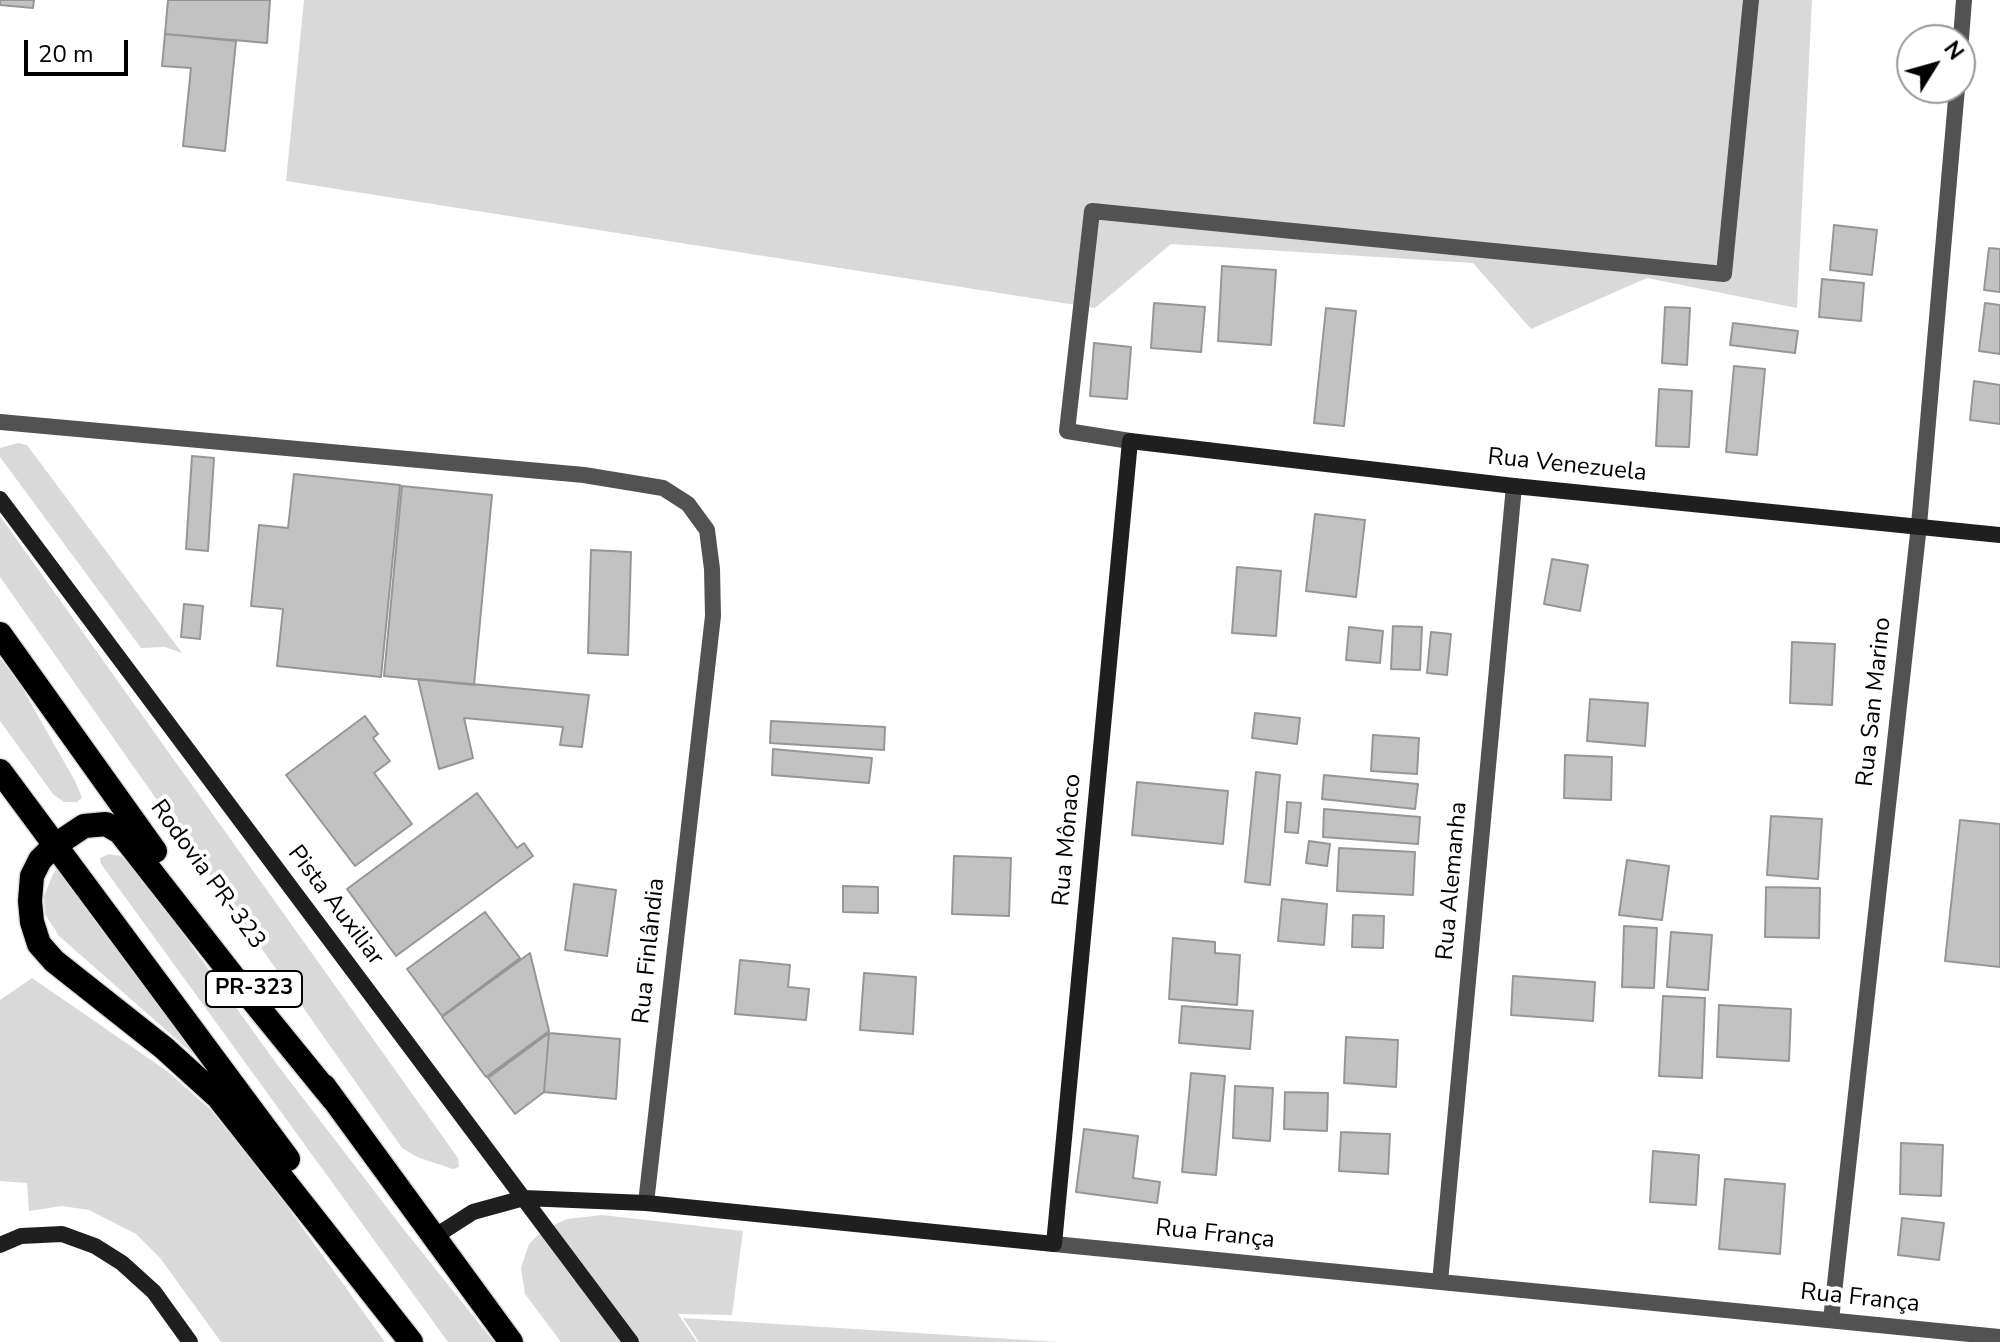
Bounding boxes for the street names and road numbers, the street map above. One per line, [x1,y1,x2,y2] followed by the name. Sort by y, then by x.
[1486,443,1648,489] street label: Rua Venezuela
[1852,616,1898,788] street label: Rua San Marino
[1048,773,1088,907] street label: Rua Mônaco
[143,795,271,955] street label: Rodovia PR-323
[1432,801,1474,961] street label: Rua Alemanha
[281,840,389,972] street label: Pista Auxiliar
[628,877,672,1025] street label: Rua Finlândia
[206,971,302,1007] road number: PR-323
[1154,1214,1276,1256] street label: Rua França
[1799,1278,1921,1320] street label: Rua França

